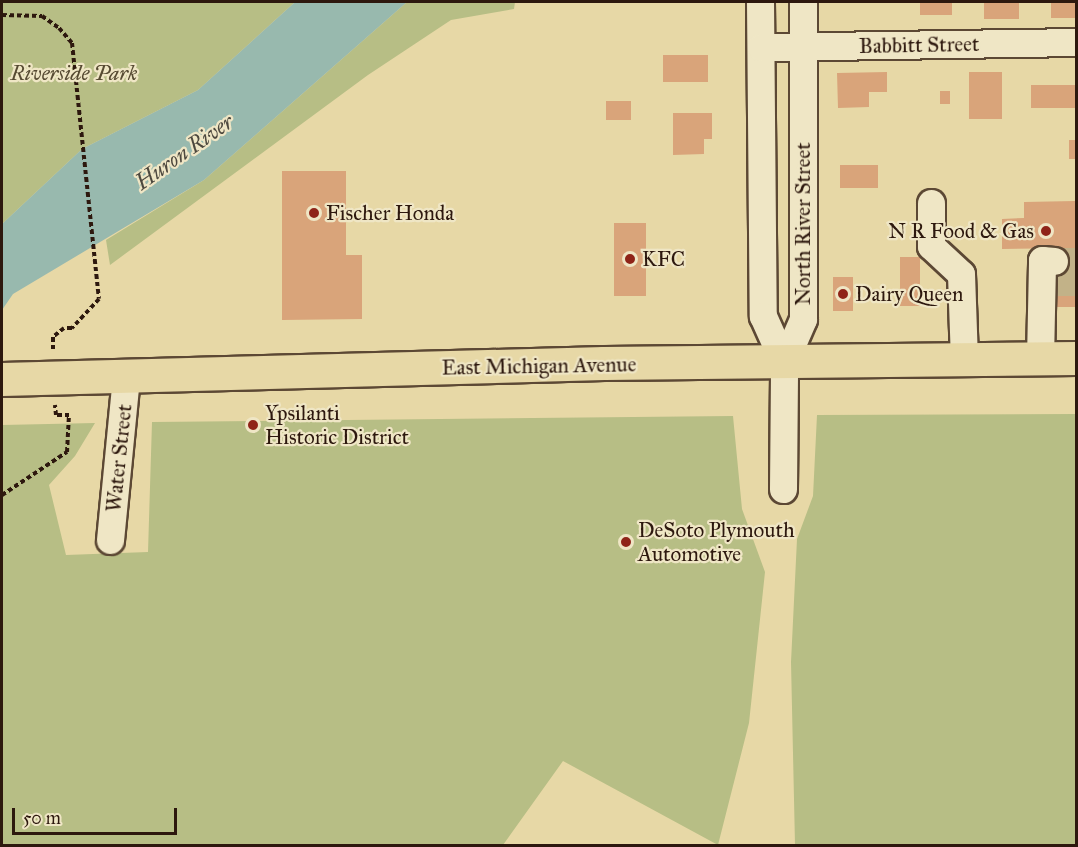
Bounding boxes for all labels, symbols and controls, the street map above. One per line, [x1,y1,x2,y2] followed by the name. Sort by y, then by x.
[859,31,979,59] street label: Babbitt Street
[11,60,137,86] park label: Riverside Park
[130,108,238,196] water label: Huron River
[790,142,816,306] street label: North River Street
[326,200,454,226] place label: Fischer Honda
[307,206,321,220] marker: Fischer Honda
[888,218,1034,244] place label: N R Food & Gas
[1039,224,1053,238] marker: N R Food & Gas
[642,246,685,272] place label: KFC
[623,252,637,266] marker: KFC
[855,281,963,307] place label: Dairy Queen
[836,287,850,301] marker: Dairy Queen
[441,352,637,380] street label: East Michigan Avenue
[265,400,409,450] place label: Ypsilanti Historic District
[101,403,137,513] street label: Water Street
[246,418,260,432] marker: Ypsilanti Historic District
[638,517,795,567] place label: DeSoto Plymouth Automotive
[619,535,633,549] marker: DeSoto Plymouth Automotive
[15,796,180,834] scale bar
[23,807,61,829] text: 50 m

